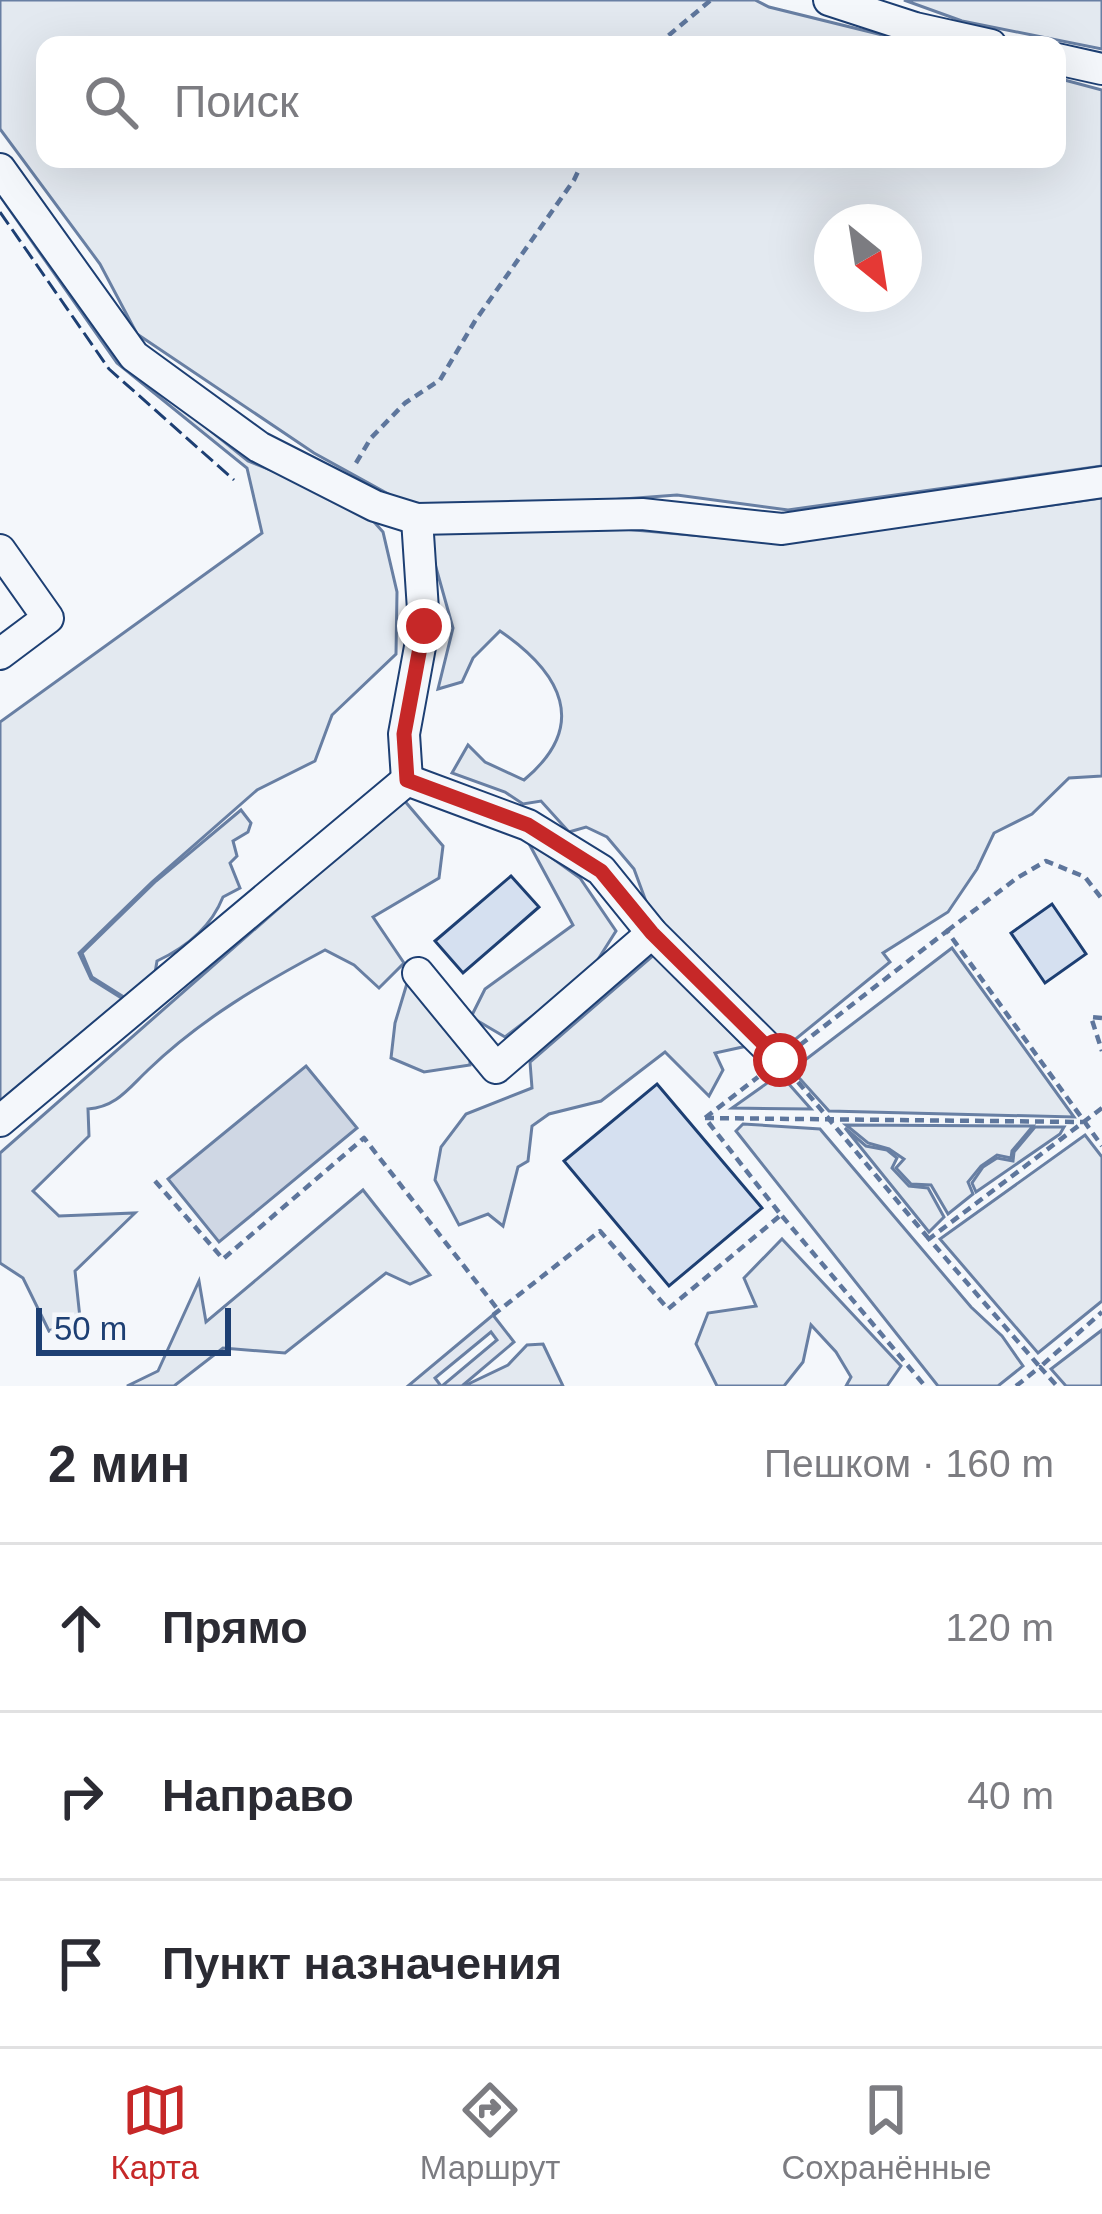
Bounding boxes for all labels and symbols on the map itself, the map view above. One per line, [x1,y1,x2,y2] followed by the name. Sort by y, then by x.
[814,204,922,312] north arrow
[397,599,451,653] route end
[753,1033,807,1087] route start
[36,1302,231,1355] scale bar

